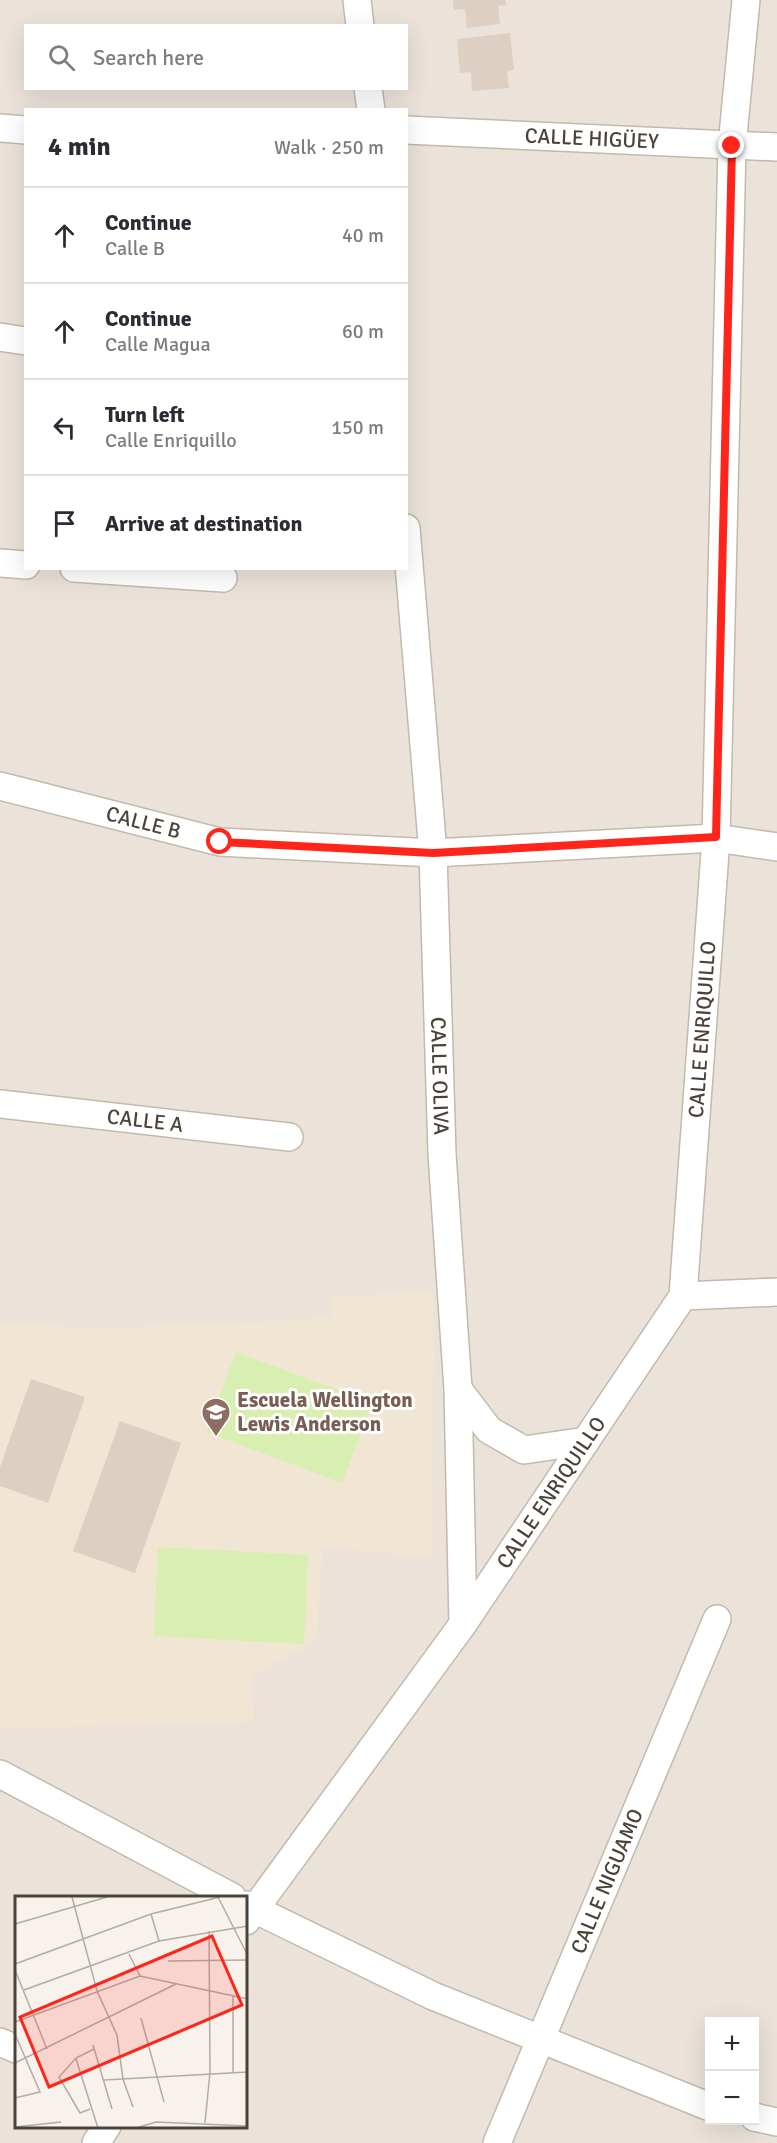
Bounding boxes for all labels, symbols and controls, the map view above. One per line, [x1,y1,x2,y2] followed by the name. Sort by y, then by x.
[24,24,408,90] search box
[45,41,78,74] icon: search
[93,44,204,71] text: Search here
[524,122,660,155] street label: CALLE HIGÜEY
[48,131,111,163] text: 4 min
[718,132,744,158] route end
[274,135,384,160] text: Walk · 250 m
[105,209,192,236] text: Continue
[48,219,81,252] icon: ahead
[342,223,384,248] text: 40 m
[105,236,165,261] text: Calle B
[105,305,192,332] text: Continue
[48,315,81,348] icon: ahead
[342,319,384,344] text: 60 m
[105,332,211,357] text: Calle Magua
[105,401,185,428] text: Turn left
[48,411,81,444] icon: left
[331,415,384,440] text: 150 m
[105,428,237,453] text: Calle Enriquillo
[48,507,81,540] icon: arrive
[105,510,302,537] text: Arrive at destination
[103,800,184,845] street label: CALLE B
[206,828,232,854] route start
[683,940,722,1119] street label: CALLE ENRIQUILLO
[425,1016,454,1135] street label: CALLE OLIVA
[106,1103,185,1138] street label: CALLE A
[237,1387,413,1437] place label: Escuela Wellington Lewis Anderson
[200,1396,232,1438] school or university icon: Escuela Wellington Lewis Anderson
[491,1412,611,1574] street label: CALLE ENRIQUILLO
[565,1805,649,1958] street label: CALLE NIGUAMO
[15,1896,248,2128] inset map
[705,2017,759,2125] map controls
[705,2017,759,2071] button: +
[705,2071,759,2125] button: −

